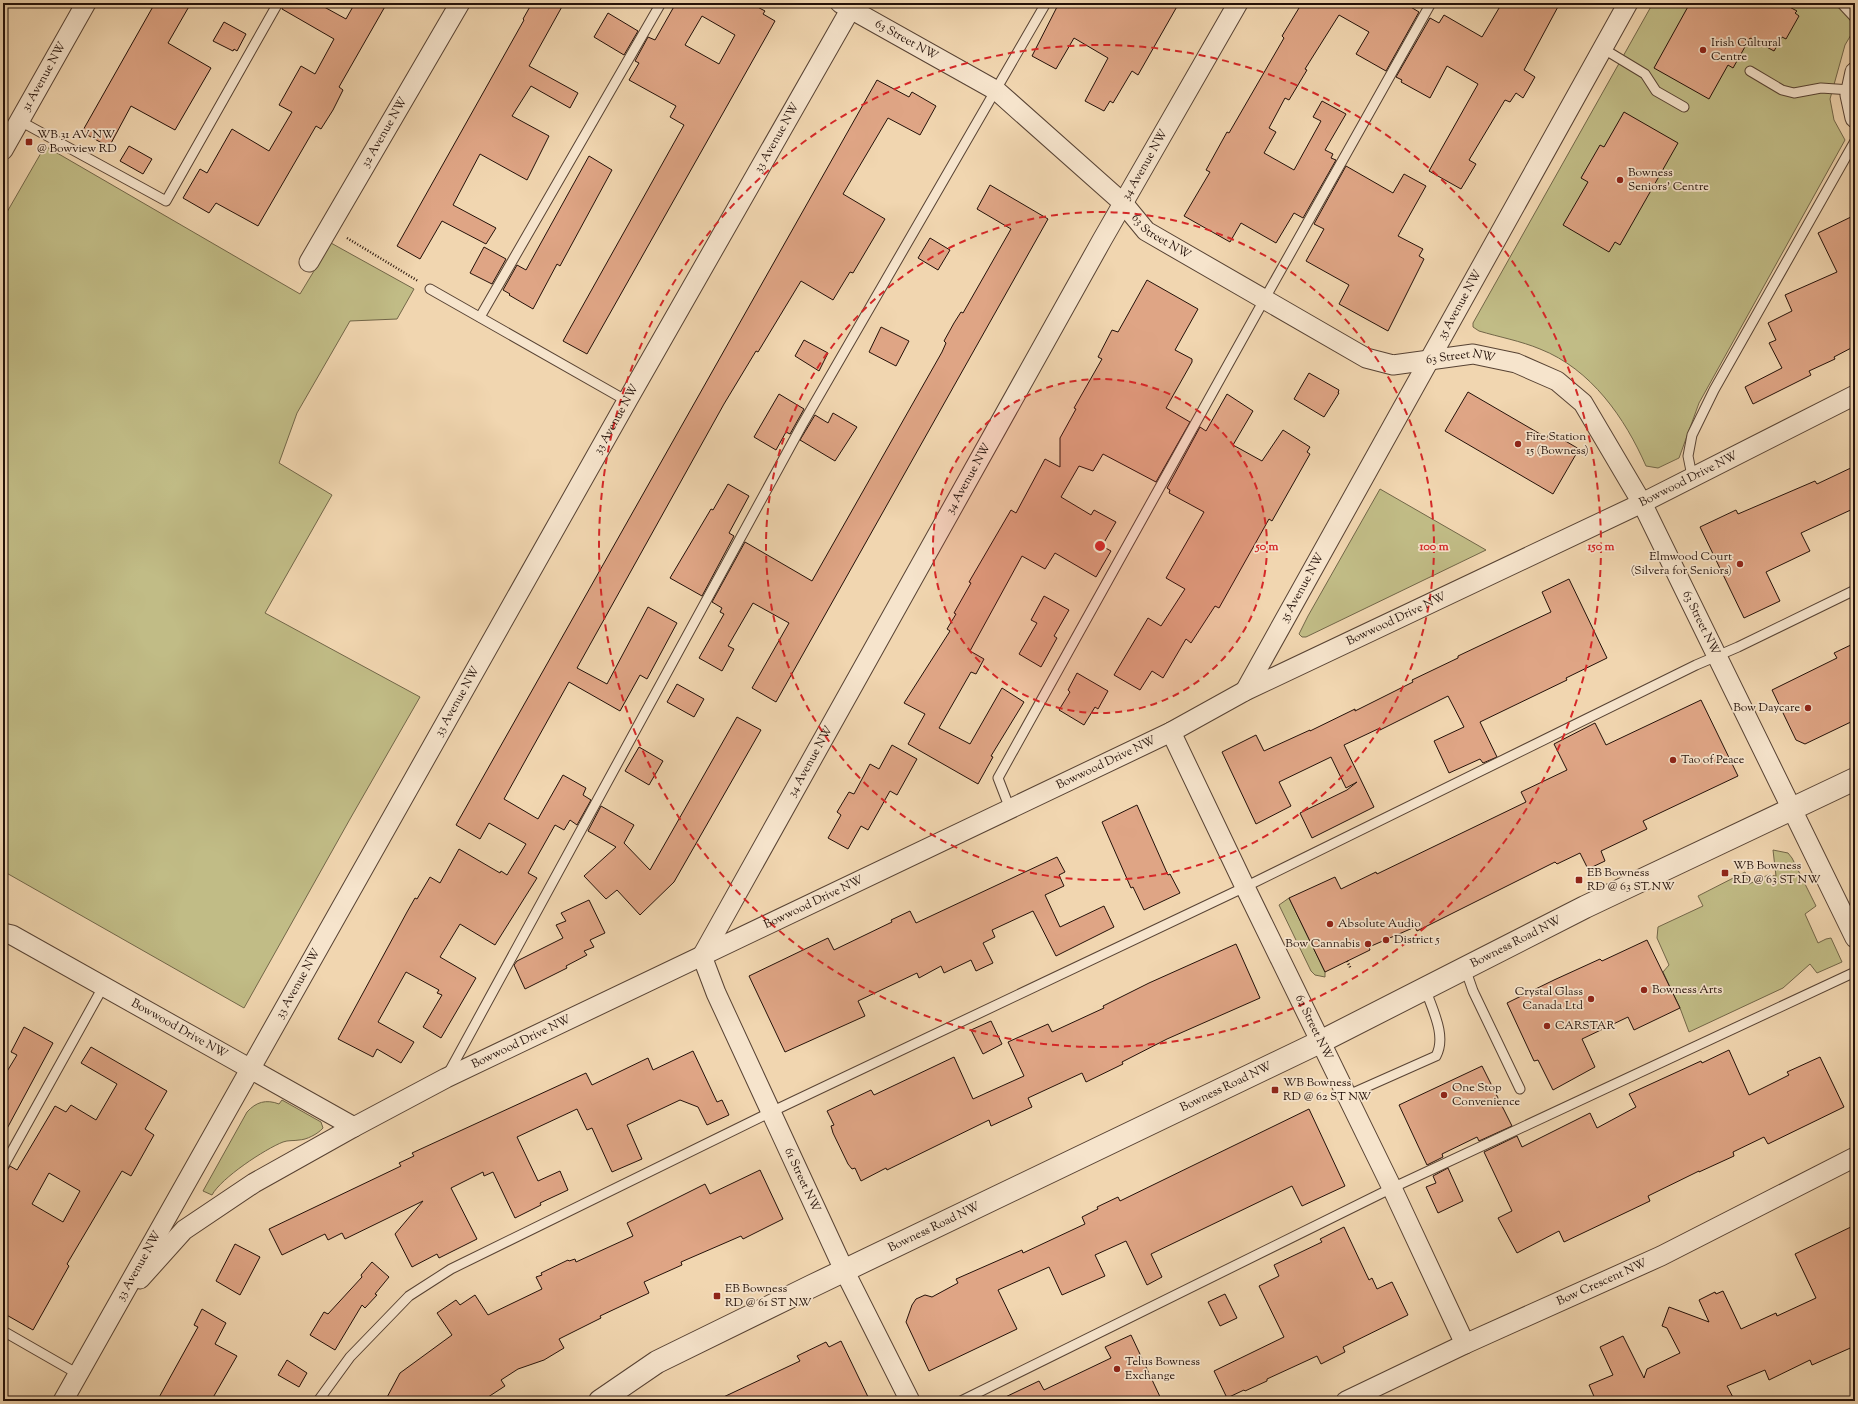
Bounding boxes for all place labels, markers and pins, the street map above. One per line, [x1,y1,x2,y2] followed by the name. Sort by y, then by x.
[1711,34,1782,66] place label: Irish Cultural Centre
[1698,45,1708,55] marker: Irish Cultural Centre
[37,126,117,158] place label: WB 31 AV NW @ Bowview RD
[24,137,34,147] marker: WB 31 AV NW @ Bowview RD
[1628,164,1709,196] place label: Bowness Seniors' Centre
[1615,175,1625,185] marker: Bowness Seniors' Centre
[1526,428,1589,460] place label: Fire Station 15 (Bowness)
[1513,439,1523,449] marker: Fire Station 15 (Bowness)
[1093,539,1107,553] centre of rings
[1631,548,1732,580] place label: Elmwood Court (Silvera for Seniors)
[1735,559,1745,569] marker: Elmwood Court (Silvera for Seniors)
[1733,699,1800,717] place label: Bow Daycare
[1803,703,1813,713] marker: Bow Daycare
[1681,751,1745,769] place label: Tao of Peace
[1668,755,1678,765] marker: Tao of Peace
[1733,857,1821,889] place label: WB Bowness RD @ 63 ST NW
[1587,864,1675,896] place label: EB Bowness RD @ 63 ST NW
[1720,868,1730,878] marker: WB Bowness RD @ 63 ST NW
[1574,875,1584,885] marker: EB Bowness RD @ 63 ST NW
[1338,915,1421,933] place label: Absolute Audio
[1325,919,1335,929] marker: Absolute Audio
[1394,931,1440,949] place label: District 5
[1285,935,1360,953] place label: Bow Cannabis
[1381,935,1391,945] marker: District 5
[1363,939,1373,949] marker: Bow Cannabis
[1652,981,1722,999] place label: Bowness Arts
[1515,983,1583,1015] place label: Crystal Glass Canada Ltd
[1639,985,1649,995] marker: Bowness Arts
[1586,994,1596,1004] marker: Crystal Glass Canada Ltd
[1555,1017,1616,1035] place label: CARSTAR
[1542,1021,1552,1031] marker: CARSTAR
[1283,1074,1372,1106] place label: WB Bowness RD @ 62 ST NW
[1452,1079,1521,1111] place label: One Stop Convenience
[1270,1085,1280,1095] marker: WB Bowness RD @ 62 ST NW
[1439,1090,1449,1100] marker: One Stop Convenience
[725,1280,812,1312] place label: EB Bowness RD @ 61 ST NW
[712,1291,722,1301] marker: EB Bowness RD @ 61 ST NW
[1125,1353,1200,1385] place label: Telus Bowness Exchange
[1112,1364,1122,1374] marker: Telus Bowness Exchange

